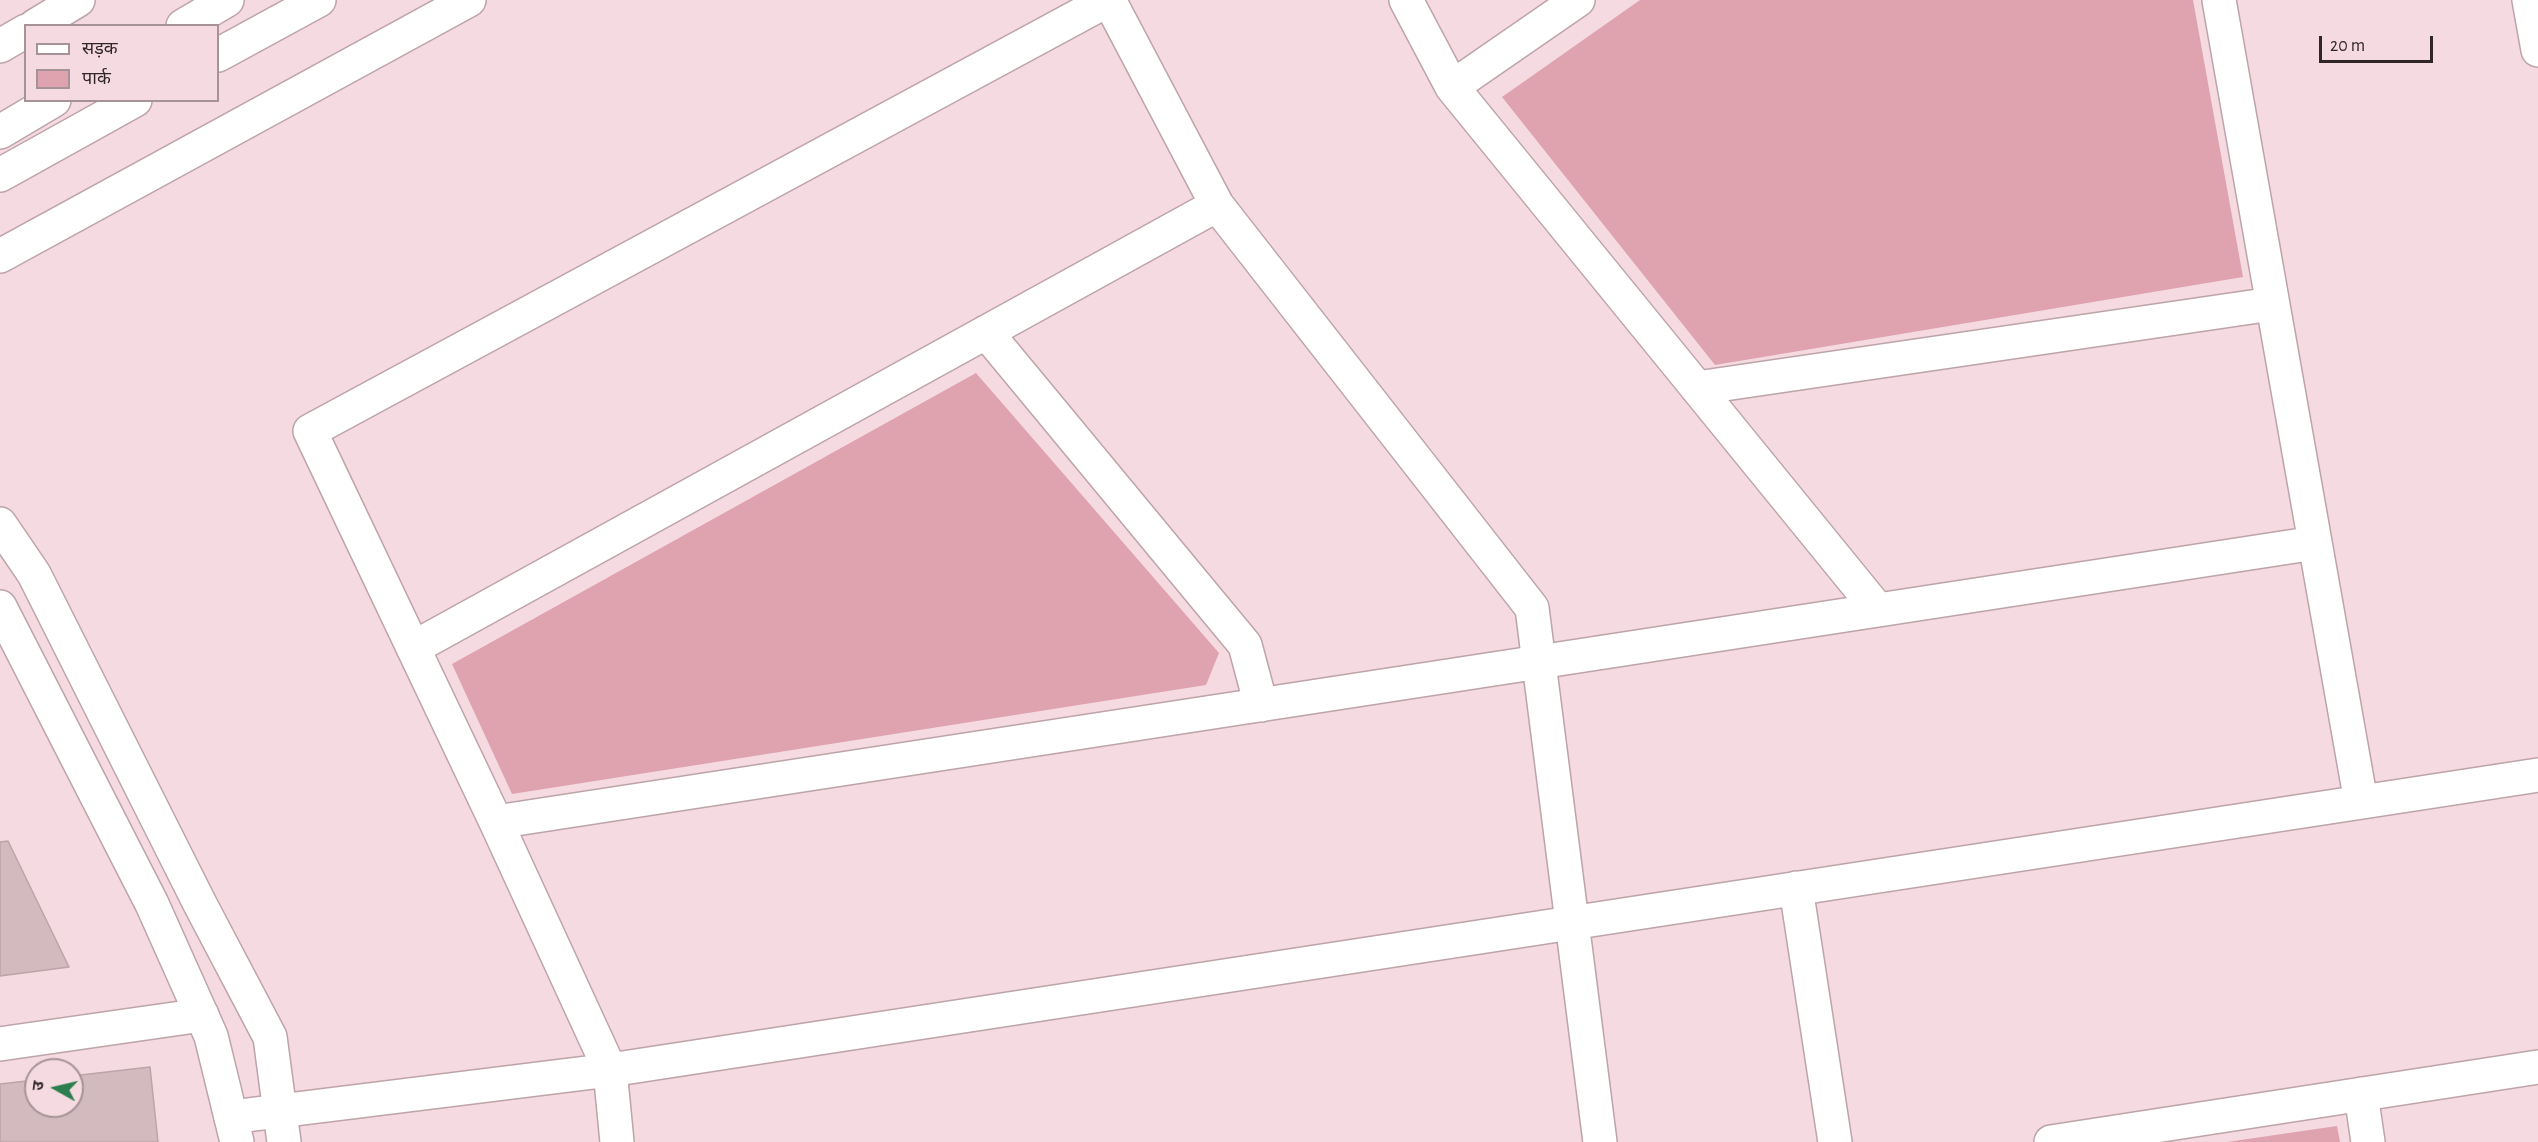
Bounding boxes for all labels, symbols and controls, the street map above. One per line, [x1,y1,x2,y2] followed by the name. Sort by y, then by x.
[24,24,219,102] legend
[2322,24,2436,62] scale bar
[2330,37,2365,55] text: 20 m
[82,40,118,58] text: सड़क
[82,70,111,88] text: पार्क
[24,1058,84,1118] north arrow
[30,1080,47,1092] text: उ

